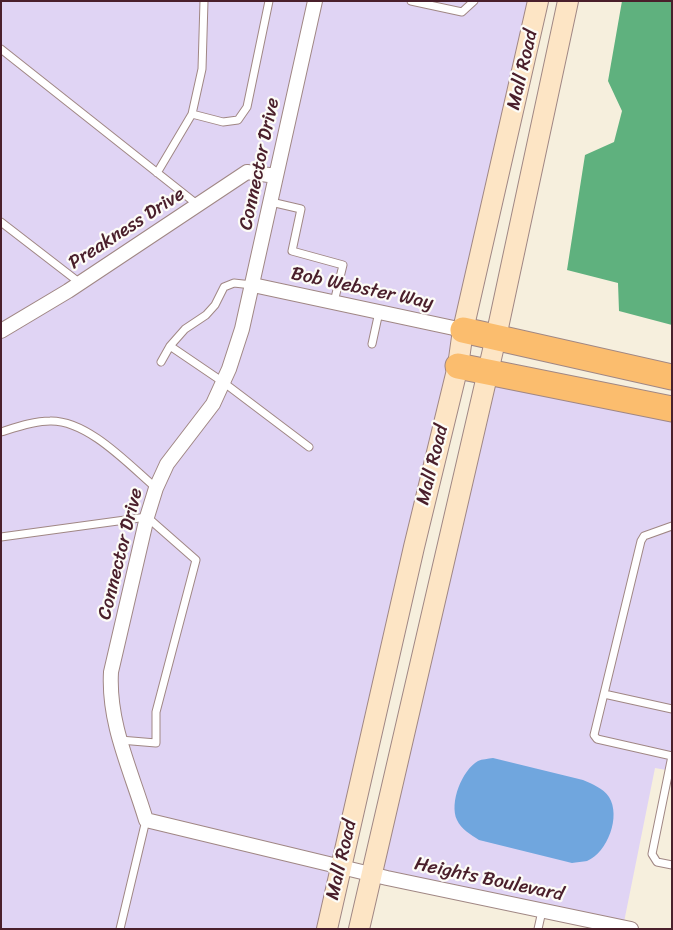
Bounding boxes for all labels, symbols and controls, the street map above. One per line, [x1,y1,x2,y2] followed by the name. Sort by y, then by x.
[503,28,543,112] street label: Mall Road
[235,96,285,232] street label: Connector Drive
[65,183,189,275] street label: Preakness Drive
[289,263,435,315] street label: Bob Webster Way
[412,423,454,507] street label: Mall Road
[94,486,148,622] street label: Connector Drive
[322,818,362,902] street label: Mall Road
[412,853,566,907] street label: Heights Boulevard

